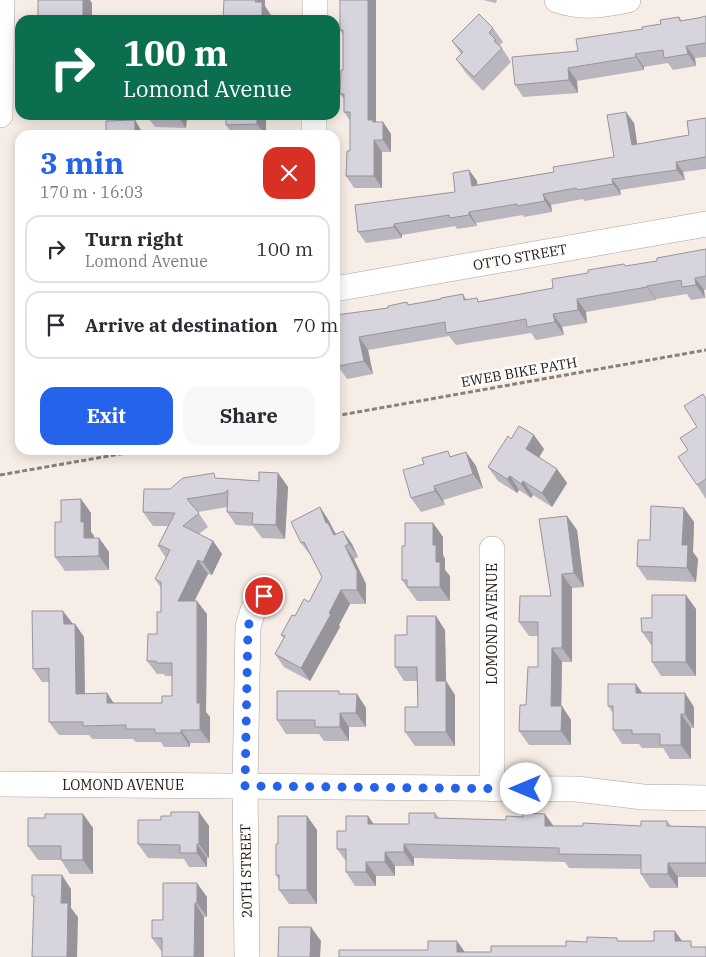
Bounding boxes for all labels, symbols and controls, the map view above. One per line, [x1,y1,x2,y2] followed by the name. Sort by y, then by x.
[123,30,228,76] text: 100 m
[40,35,105,100] icon: right
[123,74,292,103] text: Lomond Avenue
[40,143,124,182] text: 3 min
[263,147,315,199] button: close
[40,182,143,202] text: 170 m · 16:03
[85,227,183,251] text: Turn right
[42,235,70,263] icon: right
[256,237,313,261] text: 100 m
[472,240,568,274] street label: OTTO STREET
[85,251,208,271] text: Lomond Avenue
[42,311,70,339] icon: arrive
[85,313,278,337] text: Arrive at destination
[293,313,338,337] text: 70 m
[460,353,578,391] street label: EWEB BIKE PATH
[40,387,173,445] button: Exit
[183,387,315,445] button: Share
[483,563,501,685] street label: LOMOND AVENUE
[243,575,285,617] pin
[250,582,278,610] icon: arrive
[499,762,551,814] position arrow
[62,776,184,794] street label: LOMOND AVENUE
[236,824,256,918] street label: 20TH STREET

